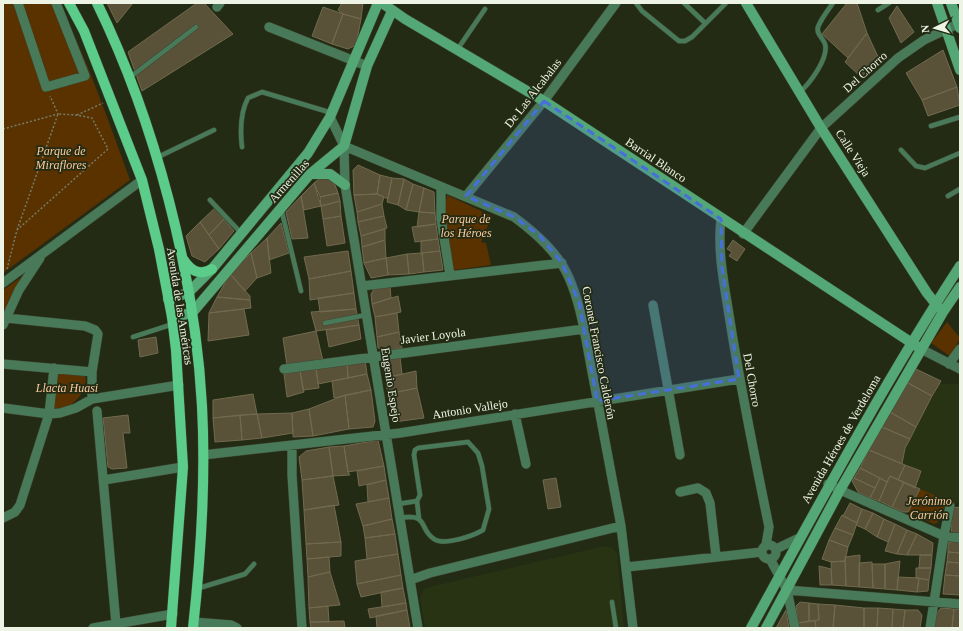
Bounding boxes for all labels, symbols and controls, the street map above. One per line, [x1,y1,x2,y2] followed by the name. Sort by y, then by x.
[915,8,955,48] north arrow
[919,24,931,33] text: N
[840,49,890,95] street label: Del Chorro
[502,55,565,130] street label: De Las Alcabalas
[833,127,874,180] street label: Calle Vieja
[623,135,689,185] street label: Barrial Blanco
[35,144,87,172] park label: Parque de Miraflores
[266,156,312,205] street label: Armenillas
[440,212,492,240] park label: Parque de los Héroes
[164,246,196,366] street label: Avenida de las Américas
[579,285,619,421] street label: Coronel Francisco Calderón
[400,325,467,347] street label: Javier Loyola
[378,347,404,423] street label: Eugenio Espejo
[740,352,764,408] street label: Del Chorro
[798,372,884,506] street label: Avenida Héroes de Verdeloma
[35,381,98,395] park label: Llacta Huasi
[431,396,509,422] street label: Antonio Vallejo
[906,494,952,522] park label: Jerónimo Carrión

